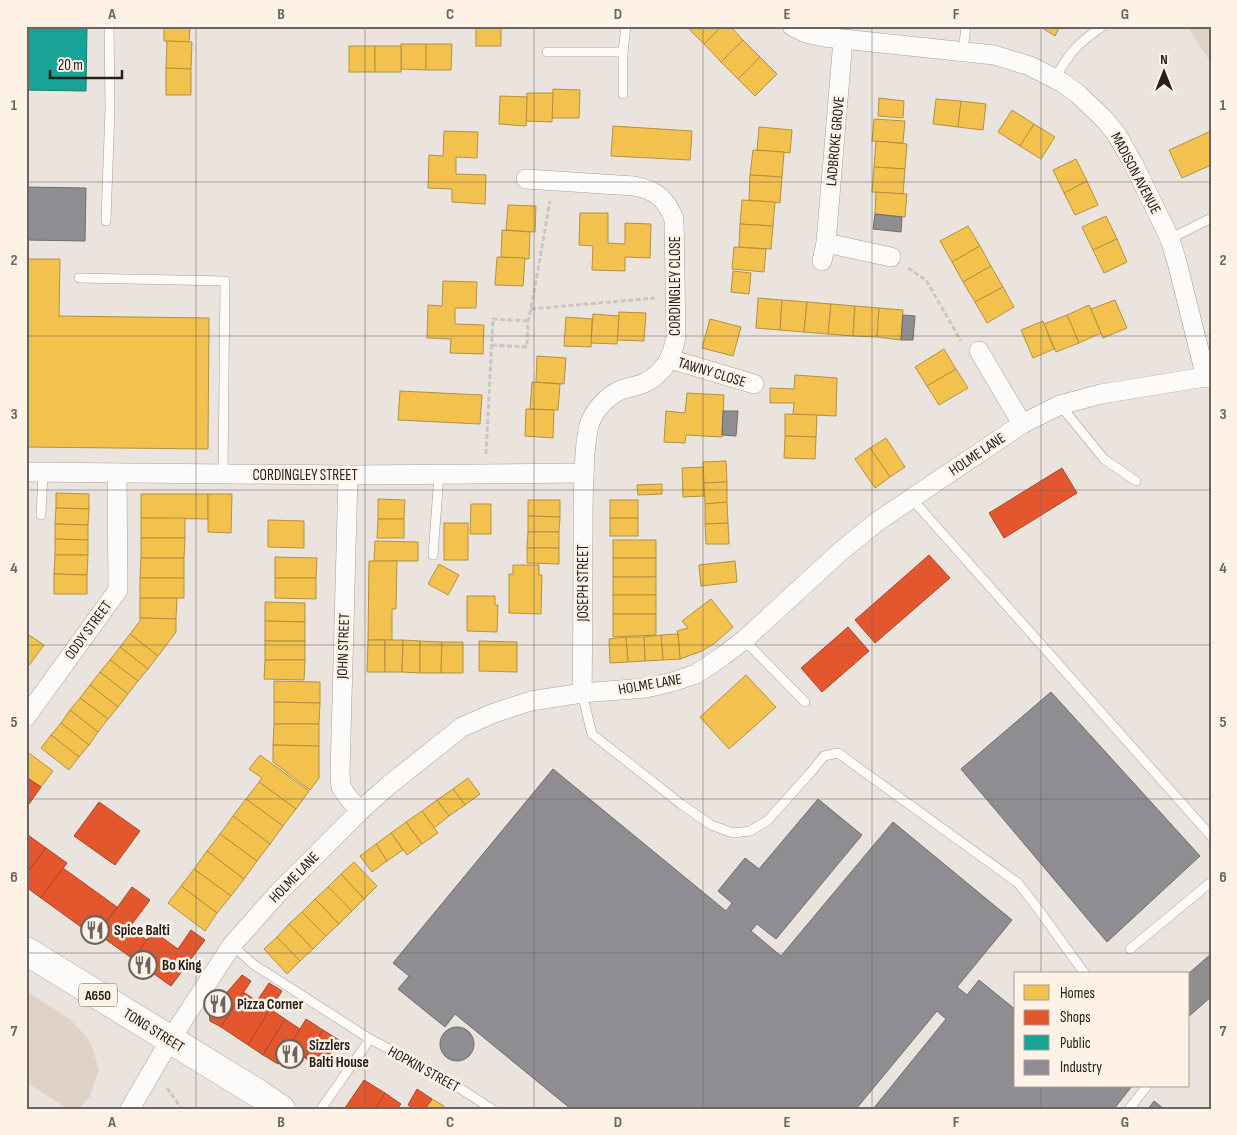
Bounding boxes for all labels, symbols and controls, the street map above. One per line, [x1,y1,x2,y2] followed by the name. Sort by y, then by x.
[107,5,116,24] text: A
[277,5,285,24] text: B
[446,5,454,24] text: C
[614,5,622,24] text: D
[784,5,791,24] text: E
[953,5,960,24] text: F
[1121,5,1129,24] text: G
[50,48,122,80] scale bar
[1140,48,1190,98] north arrow
[1160,51,1168,68] text: N
[58,56,83,75] text: 20 m
[822,95,849,187] street label: LADBROKE GROVE
[11,96,18,115] text: 1
[1220,96,1227,115] text: 1
[1106,129,1165,217] street label: MADISON AVENUE
[666,236,685,336] street label: CORDINGLEY CLOSE
[10,251,18,270] text: 2
[1219,251,1227,270] text: 2
[676,353,748,392] street label: TAWNY CLOSE
[10,405,18,424] text: 3
[1219,405,1227,424] text: 3
[945,429,1009,480] street label: HOLME LANE
[252,466,358,485] street label: CORDINGLEY STREET
[574,544,593,623] street label: JOSEPH STREET
[10,559,18,578] text: 4
[1219,559,1227,578] text: 4
[61,597,116,664] street label: ODDY STREET
[333,613,354,680] street label: JOHN STREET
[617,670,683,699] street label: HOLME LANE
[10,713,18,732] text: 5
[1219,713,1227,732] text: 5
[265,848,323,907] street label: HOLME LANE
[10,868,18,887] text: 6
[1219,868,1227,887] text: 6
[80,915,110,945] restaurant icon: Spice Balti
[114,921,170,940] place label: Spice Balti
[128,950,158,980] restaurant icon: Bo King
[162,956,202,975] place label: Bo King
[1014,972,1190,1088] legend
[79,984,117,1006] road number: A650
[1060,984,1095,1003] text: Homes
[203,989,233,1019] restaurant icon: Pizza Corner
[237,995,304,1014] place label: Pizza Corner
[120,1004,188,1057] street label: TONG STREET
[1060,1008,1091,1027] text: Shops
[11,1022,18,1041] text: 7
[1220,1022,1227,1041] text: 7
[1060,1034,1091,1053] text: Public
[309,1036,369,1072] place label: Sizzlers Balti House
[275,1039,305,1069] restaurant icon: Sizzlers Balti House
[385,1042,463,1097] street label: HOPKIN STREET
[1060,1058,1102,1077] text: Industry
[107,1113,116,1132] text: A
[277,1113,285,1132] text: B
[446,1113,454,1132] text: C
[614,1113,622,1132] text: D
[784,1113,791,1132] text: E
[953,1113,960,1132] text: F
[1121,1113,1129,1132] text: G

